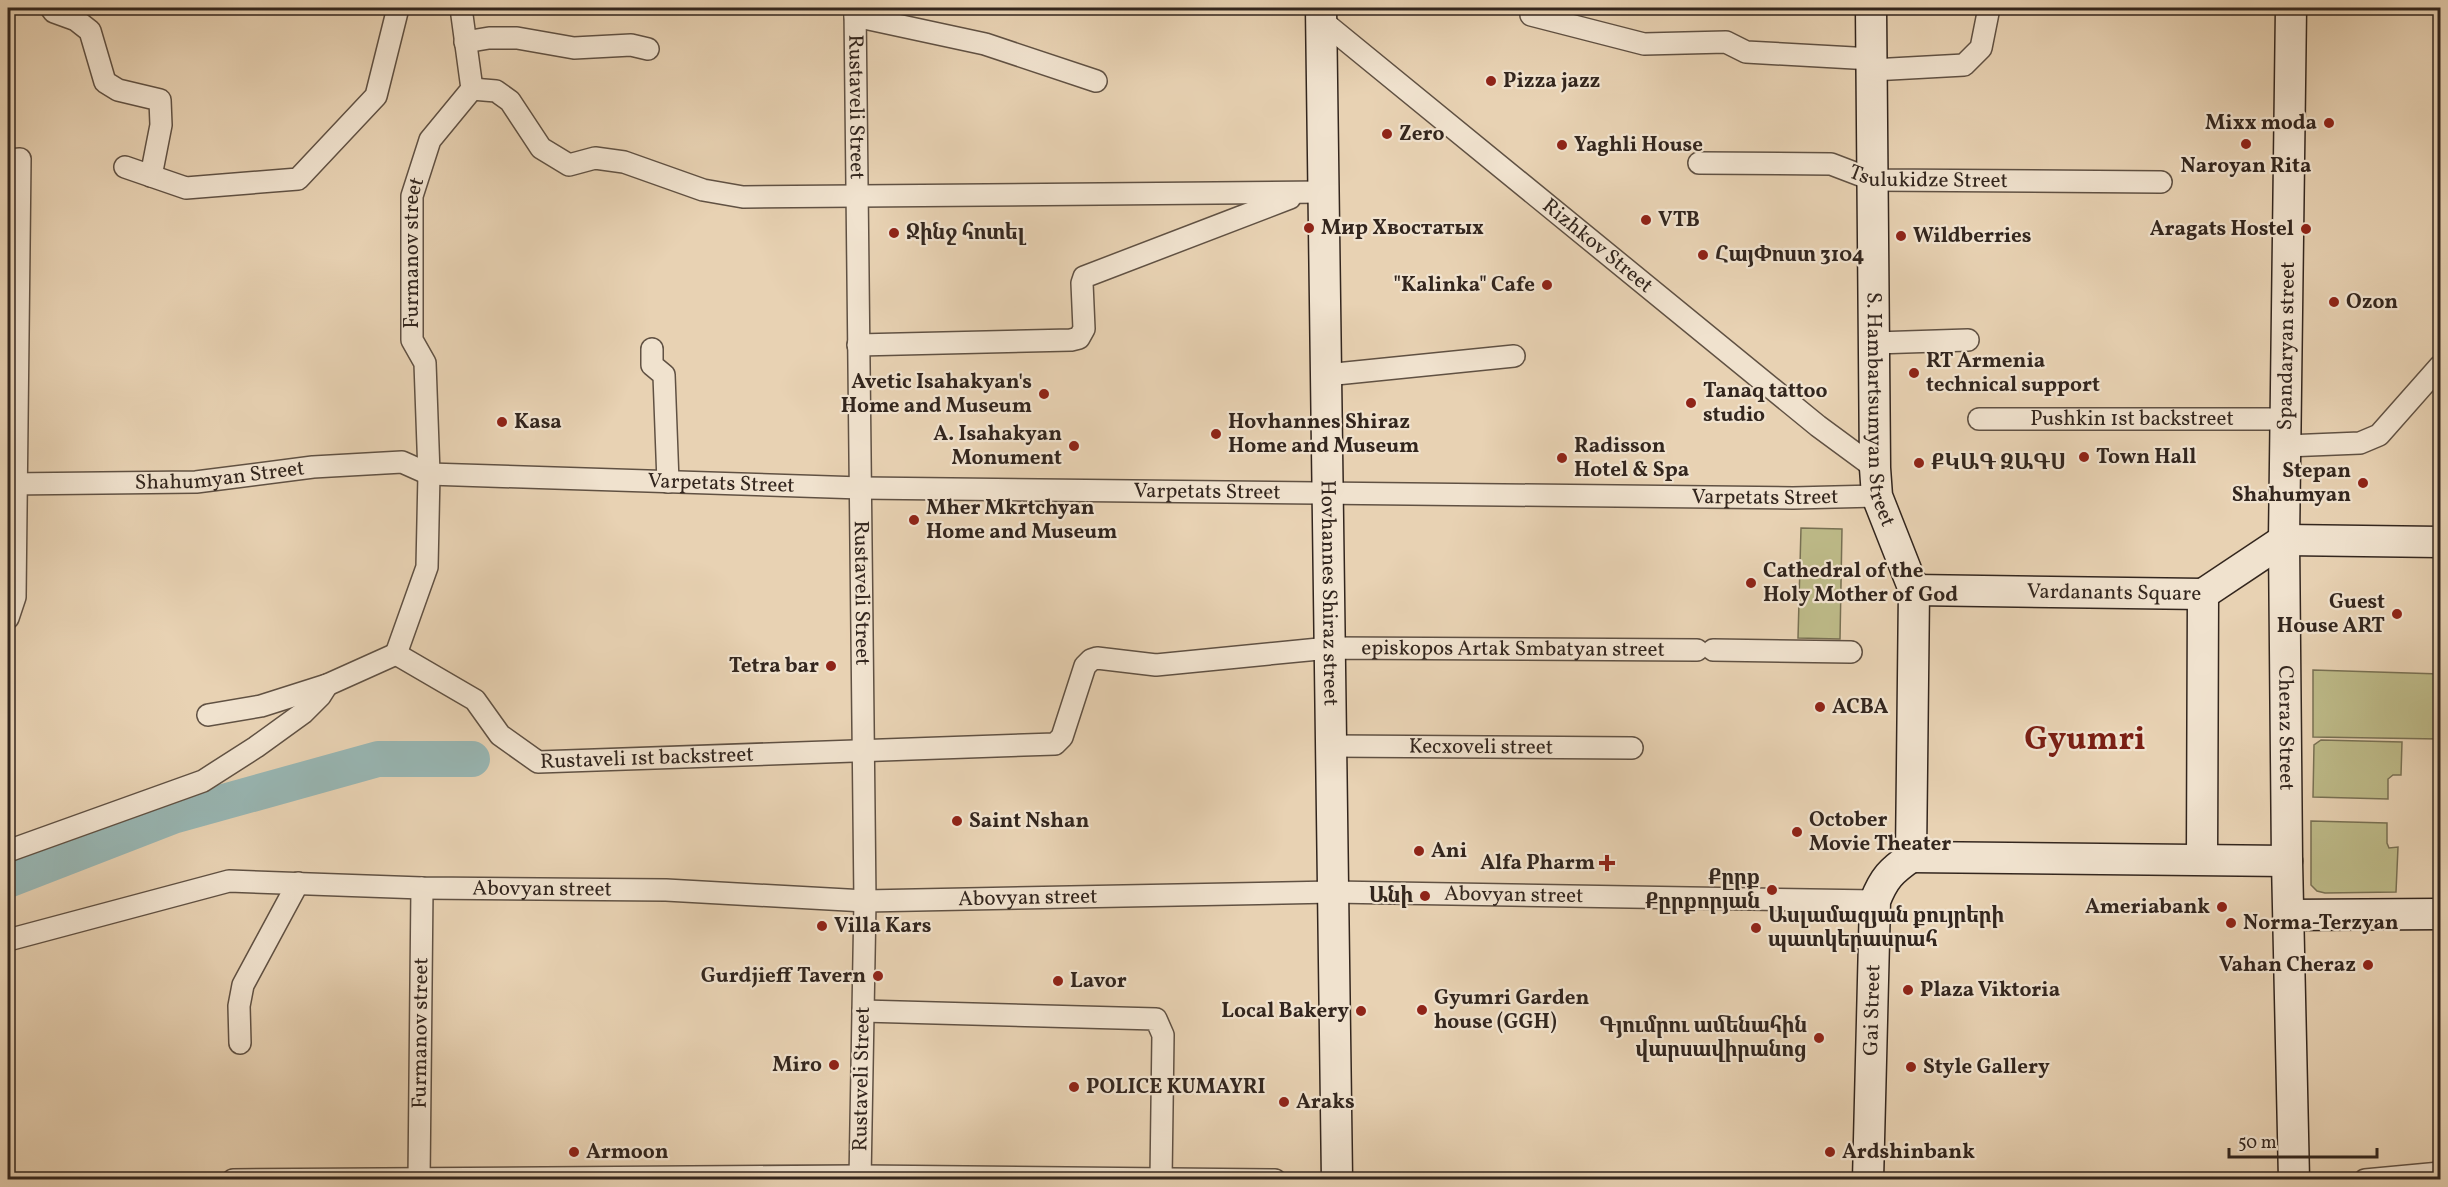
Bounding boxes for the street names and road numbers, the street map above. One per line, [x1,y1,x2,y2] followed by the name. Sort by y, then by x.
[841,34,871,180] street label: Rustaveli Street
[1845,158,2008,195] street label: Tsulukidze Street
[398,174,432,329] street label: Furmanov street
[1536,192,1659,300] street label: Rizhkov Street
[2271,261,2303,431] street label: Spandaryan street
[1859,292,1902,531] street label: S. Hambartsumyan Street
[2030,405,2234,434] street label: Pushkin 1st backstreet
[135,454,306,497] street label: Shahumyan Street
[647,467,795,500] street label: Varpetats Street
[1133,476,1281,507] street label: Varpetats Street
[1313,480,1345,706] street label: Hovhannes Shiraz street
[1691,482,1839,513] street label: Varpetats Street
[846,520,877,666] street label: Rustaveli Street
[2027,577,2201,608] street label: Vardanants Square
[1361,634,1665,664] street label: episkopos Artak Smbatyan street
[2271,665,2301,791] street label: Cheraz Street
[1409,732,1553,762] street label: Kecxoveli street
[540,740,754,776] street label: Rustaveli 1st backstreet
[472,874,612,904] street label: Abovyan street
[1444,879,1584,911] street label: Abovyan street
[958,882,1098,914] street label: Abovyan street
[405,957,436,1109] street label: Furmanov street
[1857,964,1888,1056] street label: Gai Street
[846,1006,878,1152] street label: Rustaveli Street

